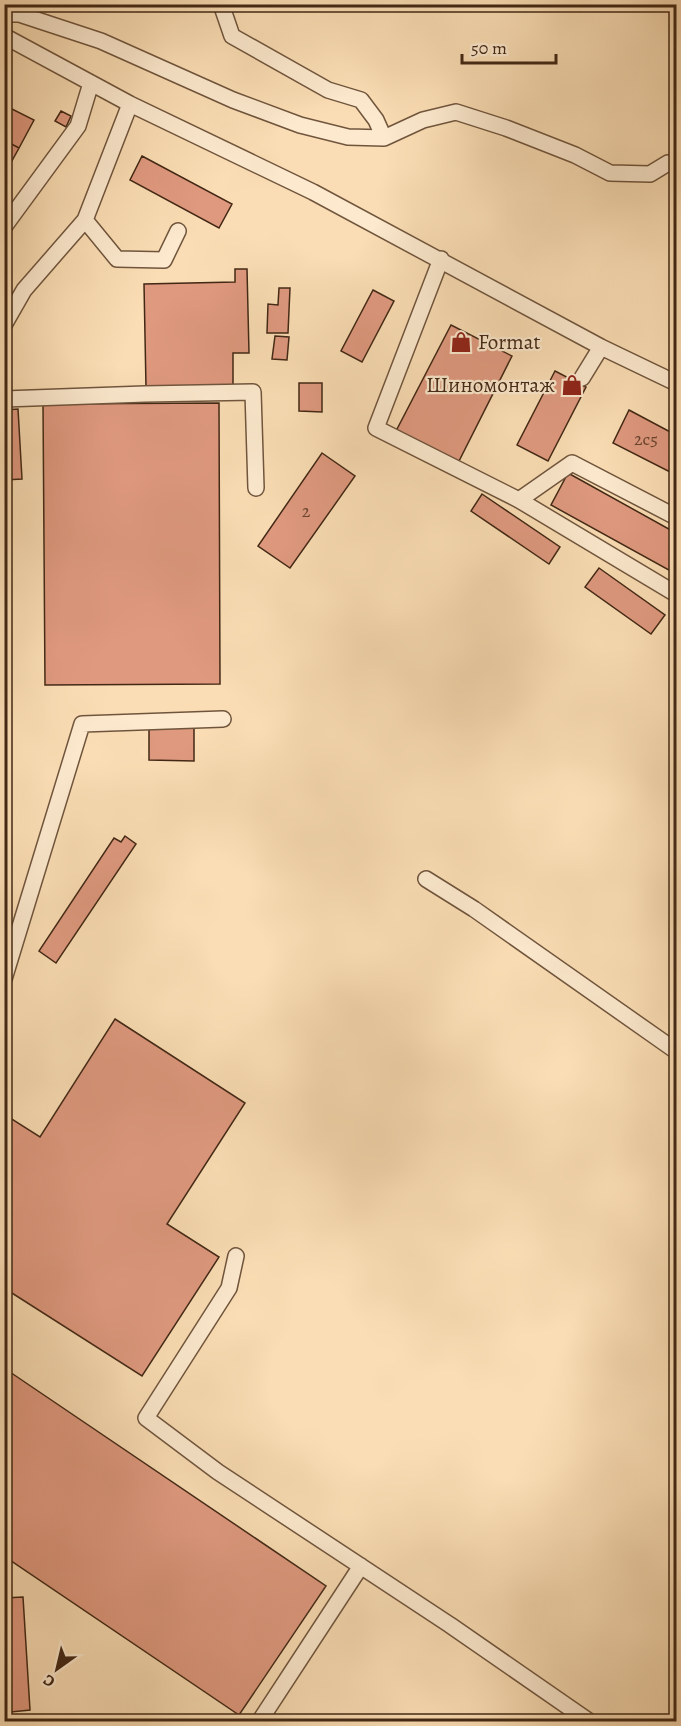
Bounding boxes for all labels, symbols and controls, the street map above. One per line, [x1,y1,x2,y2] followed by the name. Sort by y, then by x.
[462,27,556,65] scale bar
[471,36,507,60] text: 50 m
[478,328,541,356] place label: Format
[449,330,473,354] shop icon: Format
[426,371,555,399] place label: Шиномонтаж
[560,373,584,397] shop icon: Шиномонтаж
[634,427,658,451] house number: 2с5
[302,499,311,523] house number: 2
[27,1639,87,1699] north arrow
[39,1669,59,1692] text: С

